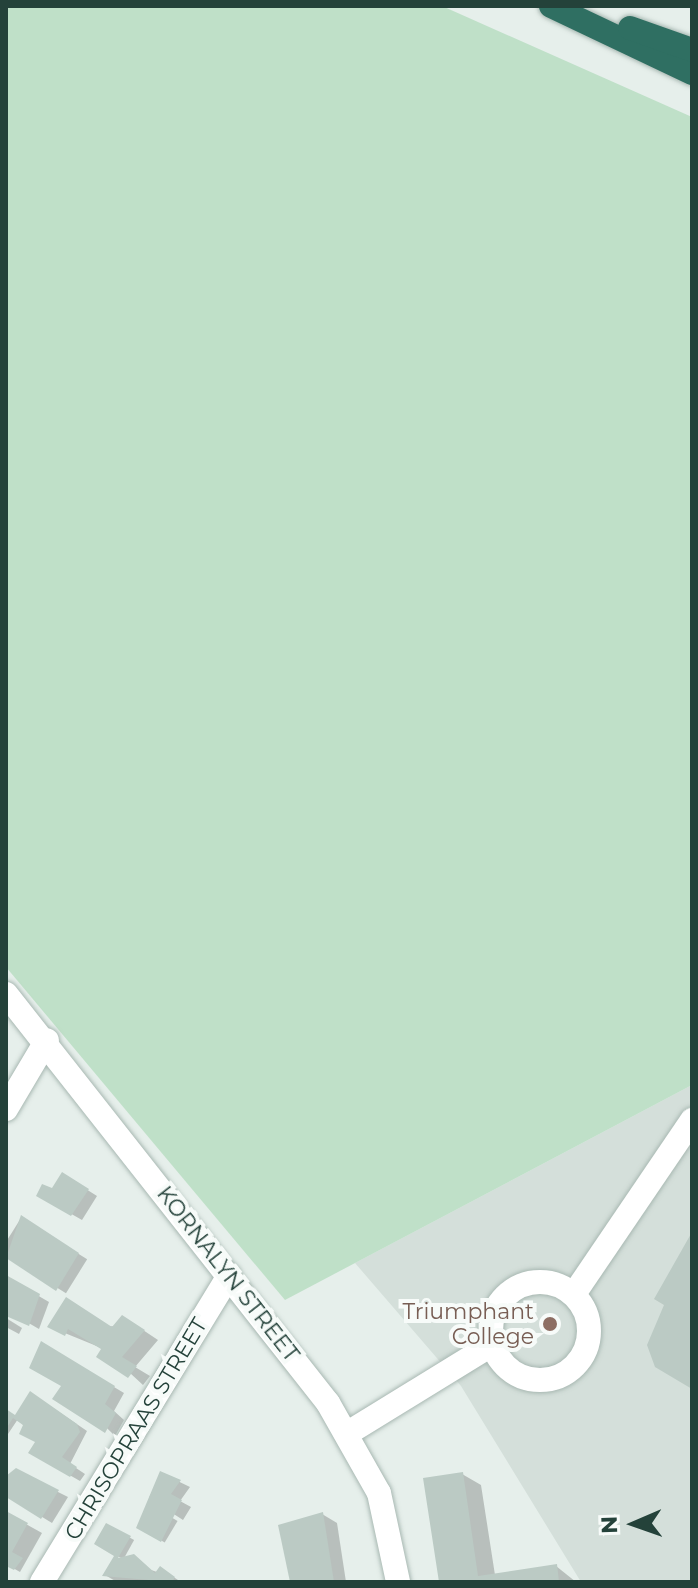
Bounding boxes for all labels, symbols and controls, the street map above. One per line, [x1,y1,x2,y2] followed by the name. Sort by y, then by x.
[151,1181,305,1367] street label: KORNALYN STREET
[402,1298,534,1350] place label: Triumphant College
[59,1313,213,1545] street label: CHRISOPRAAS STREET
[541,1315,559,1333] marker: Triumphant College
[594,1484,674,1564] north arrow
[596,1515,623,1534] text: N

